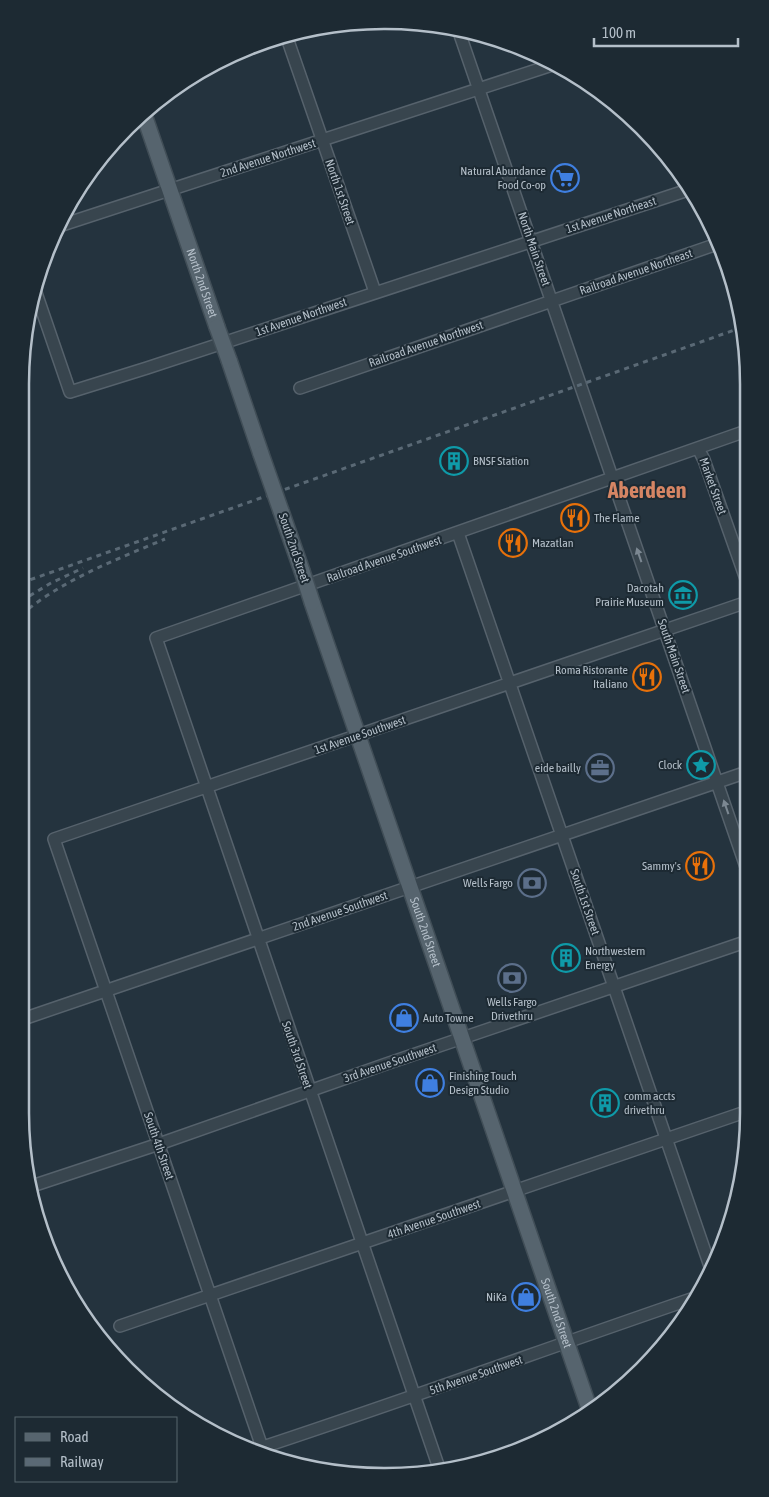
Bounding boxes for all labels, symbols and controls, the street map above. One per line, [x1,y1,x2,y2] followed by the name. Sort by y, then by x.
[594,15,738,47] scale bar
[602,24,636,41] text: 100 m
[219,136,318,180] street label: 2nd Avenue Northwest
[322,157,358,227] street label: North 1st Street
[550,163,580,193] supermarket icon: Natural Abundance Food Co-op
[460,164,546,192] place label: Natural Abundance Food Co-op
[564,194,658,236] street label: 1st Avenue Northeast
[515,210,553,288] street label: North Main Street
[578,246,695,298] street label: Railroad Avenue Northeast
[184,247,220,320] street label: North 2nd Street
[254,295,349,339] street label: 1st Avenue Northwest
[367,318,486,370] street label: Railroad Avenue Northwest
[439,446,469,476] building icon: BNSF Station
[473,454,529,468] place label: BNSF Station
[696,456,730,517] street label: Market Street
[607,477,686,503] district label: Aberdeen
[560,503,590,533] restaurant icon: The Flame
[276,511,313,585] street label: South 2nd Street
[594,511,640,525] place label: The Flame
[498,528,528,558] restaurant icon: Mazatlan
[325,533,444,585] street label: Railroad Avenue Southwest
[532,536,574,550] place label: Mazatlan
[635,547,642,562] one-way arrow
[668,580,698,610] museum icon: Dacotah Prairie Museum
[595,581,664,609] place label: Dacotah Prairie Museum
[655,617,693,695] street label: South Main Street
[632,662,662,692] restaurant icon: Roma Ristorante Italiano
[555,663,628,691] place label: Roma Ristorante Italiano
[312,713,408,757] street label: 1st Avenue Southwest
[686,750,716,780] place icon: Clock
[585,753,615,783] office icon: eide bailly
[658,758,683,772] place label: Clock
[535,761,581,775] place label: eide bailly
[722,800,729,815] one-way arrow
[685,851,715,881] restaurant icon: Sammy's
[642,859,681,873] place label: Sammy's
[567,867,603,937] street label: South 1st Street
[517,868,547,898] bank icon: Wells Fargo
[463,876,513,890] place label: Wells Fargo
[291,888,390,934] street label: 2nd Avenue Southwest
[407,895,444,969] street label: South 2nd Street
[551,943,581,973] building icon: Northwestern Energy
[585,944,645,972] place label: Northwestern Energy
[497,963,527,993] bank icon: Wells Fargo Drivethru
[487,995,537,1023] place label: Wells Fargo Drivethru
[389,1003,419,1033] shop icon: Auto Towne
[423,1011,474,1025] place label: Auto Towne
[279,1020,315,1091] street label: South 3rd Street
[342,1040,439,1085] street label: 3rd Avenue Southwest
[415,1068,445,1098] shop icon: Finishing Touch Design Studio
[449,1069,517,1097] place label: Finishing Touch Design Studio
[590,1088,620,1118] building icon: comm accts drivethru
[624,1089,675,1117] place label: comm accts drivethru
[141,1110,177,1182] street label: South 4th Street
[386,1196,483,1241] street label: 4th Avenue Southwest
[538,1277,575,1350] street label: South 2nd Street
[511,1282,541,1312] shop icon: NiKa
[486,1290,507,1304] place label: NiKa
[428,1352,525,1397] street label: 5th Avenue Southwest
[15,1417,178,1482] legend
[60,1428,89,1445] text: Road
[60,1453,104,1470] text: Railway

